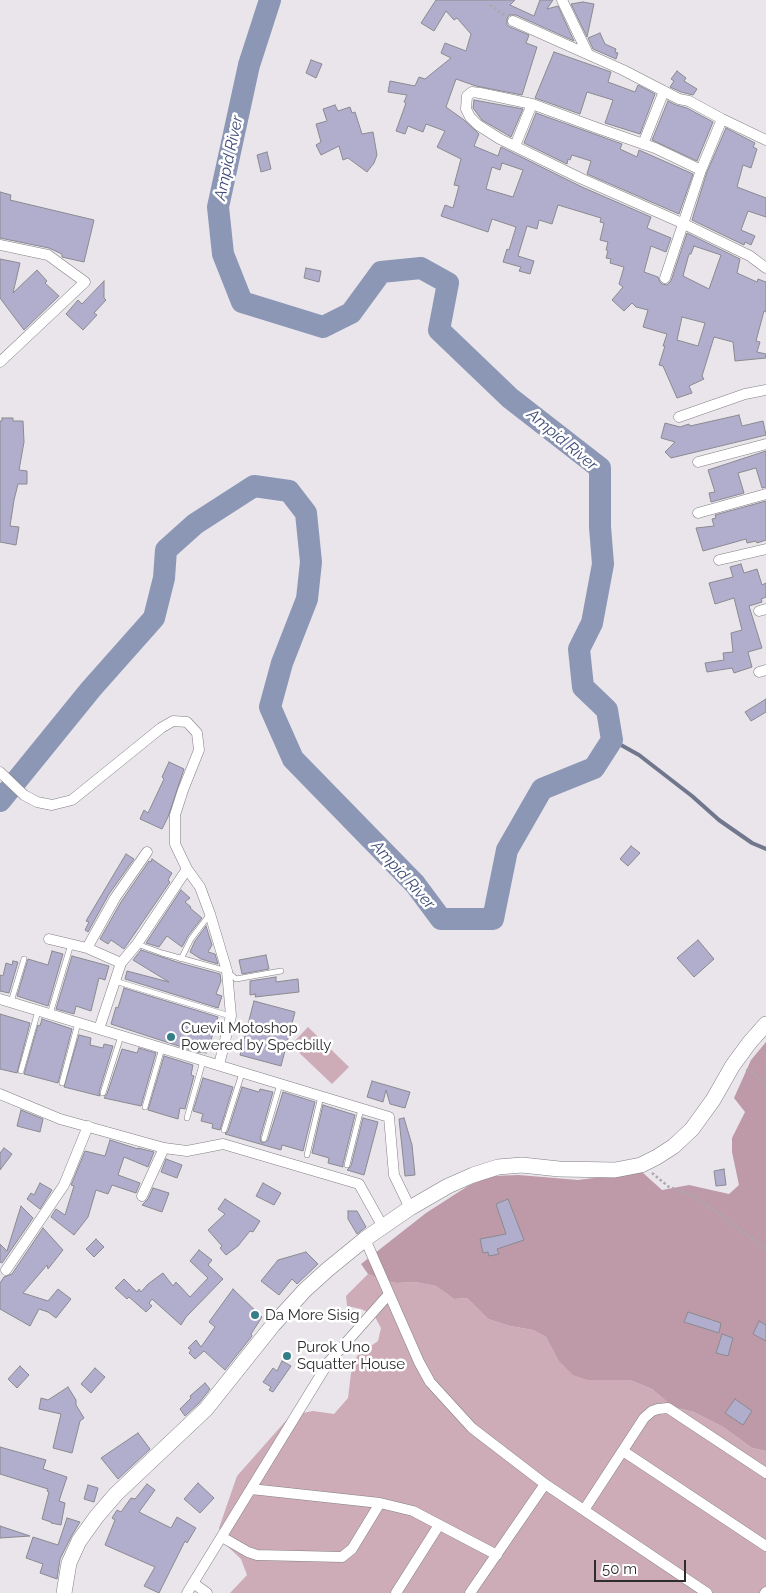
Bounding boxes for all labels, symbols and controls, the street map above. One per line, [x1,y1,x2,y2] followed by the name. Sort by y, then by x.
[211,114,247,202] water label: Ampid River
[523,405,601,475] water label: Ampid River
[367,837,439,913] water label: Ampid River
[181,1019,331,1054] place label: Cuevil Motoshop Powered by Specbilly
[165,1031,177,1043] marker: Cuevil Motoshop Powered by Specbilly
[265,1306,359,1324] place label: Da More Sisig
[249,1309,261,1321] marker: Da More Sisig
[297,1338,405,1373] place label: Purok Uno Squatter House
[281,1350,293,1362] marker: Purok Uno Squatter House
[596,1550,688,1582] scale bar
[602,1560,637,1578] text: 50 m

